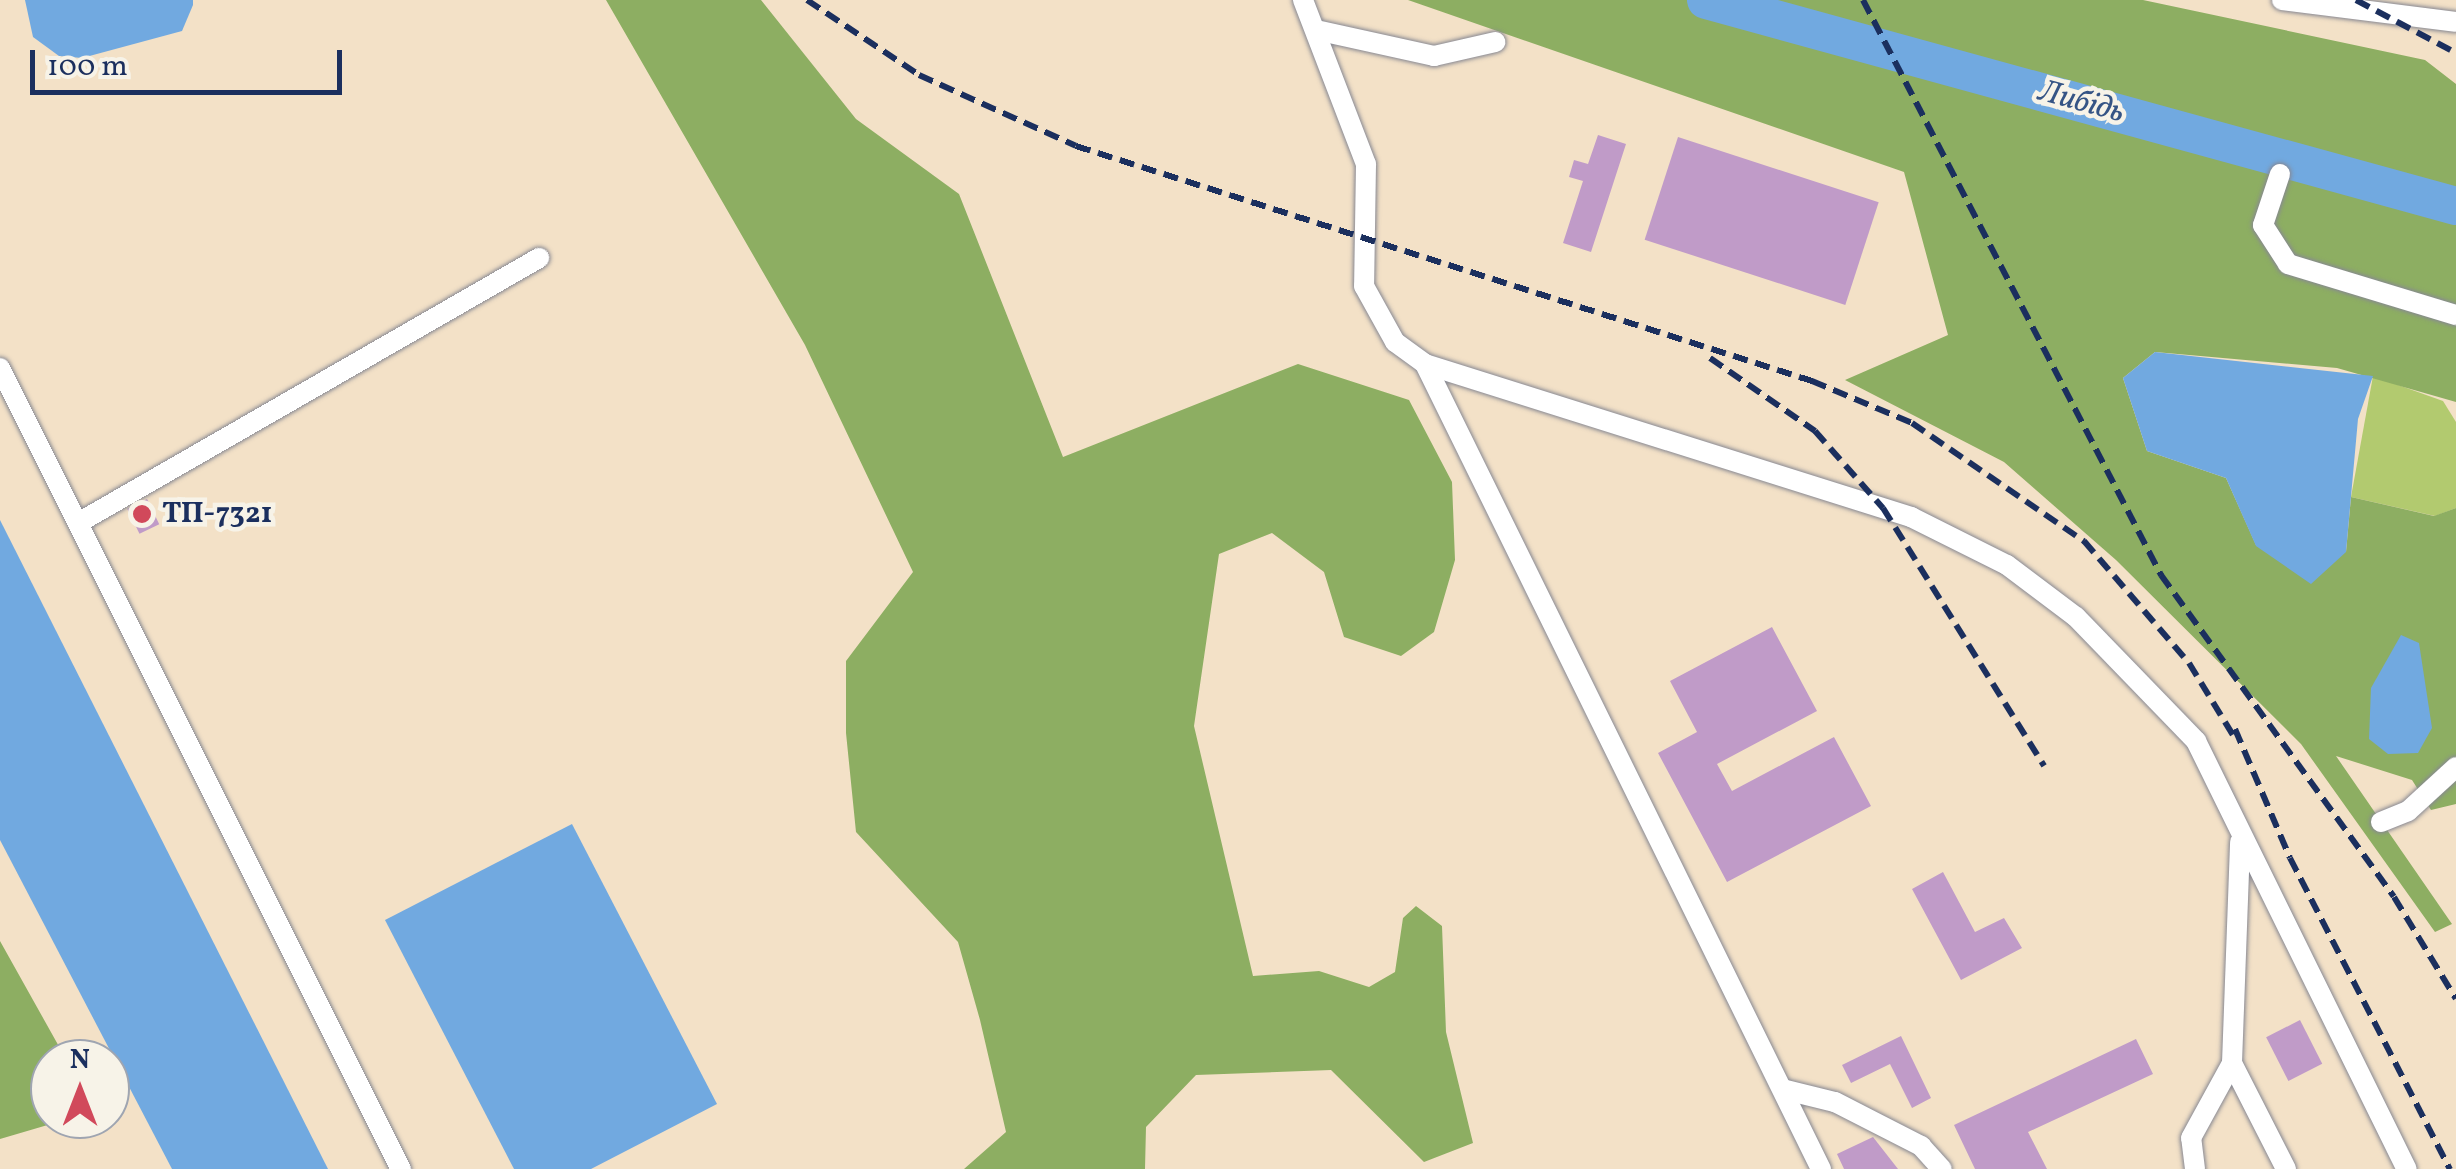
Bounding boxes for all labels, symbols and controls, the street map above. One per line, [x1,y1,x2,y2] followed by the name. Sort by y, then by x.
[35,30,348,92] scale bar
[47,46,128,88] text: 100 m
[2034,73,2128,133] water label: Либідь
[162,496,273,532] place label: ТП-7321
[131,503,153,525] marker: ТП-7321
[30,1039,130,1139] north arrow
[70,1041,90,1080] text: N

